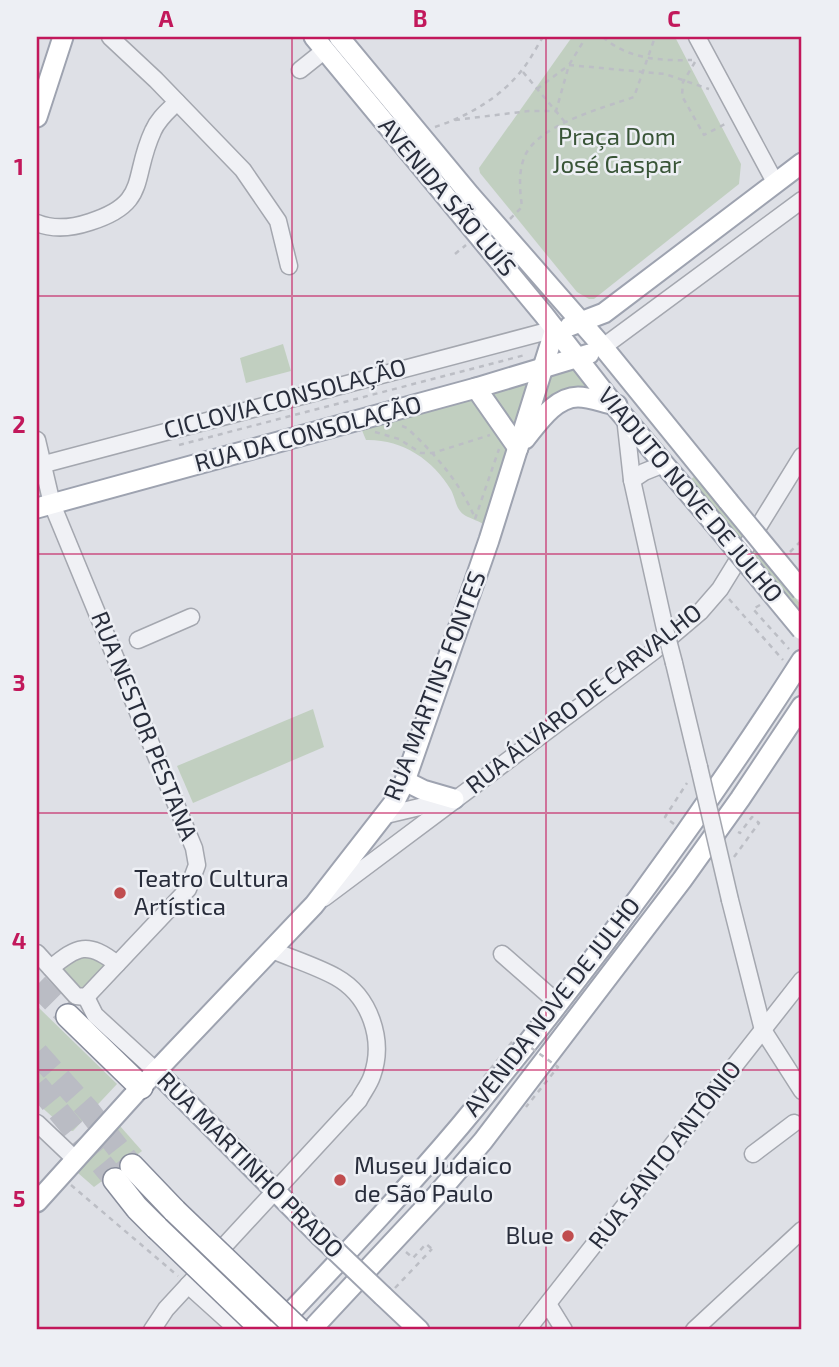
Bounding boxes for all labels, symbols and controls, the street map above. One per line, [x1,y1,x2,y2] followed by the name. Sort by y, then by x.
[158,4,174,32] text: A
[413,4,427,32] text: B
[667,4,681,32] text: C
[373,111,523,281] street label: AVENIDA SÃO LUÍS
[552,121,682,178] park label: Praça Dom José Gaspar
[14,152,24,180] text: 1
[160,351,409,445] street label: CICLOVIA CONSOLAÇÃO
[593,381,790,607] street label: VIADUTO NOVE DE JULHO
[191,388,424,478] street label: RUA DA CONSOLAÇÃO
[12,410,26,438] text: 2
[376,567,491,804] street label: RUA MARTINS FONTES
[459,597,707,799] street label: RUA ÁLVARO DE CARVALHO
[86,607,205,844] street label: RUA NESTOR PESTANA
[12,668,26,696] text: 3
[134,863,289,920] place label: Teatro Cultura Artística
[112,885,128,901] marker: Teatro Cultura Artística
[456,891,645,1121] street label: AVENIDA NOVE DE JULHO
[12,926,26,954] text: 4
[581,1054,746,1254] street label: RUA SANTO ANTÔNIO
[152,1065,350,1263] street label: RUA MARTINHO PRADO
[354,1150,512,1207] place label: Museu Judaico de São Paulo
[332,1172,348,1188] marker: Museu Judaico de São Paulo
[13,1184,25,1212] text: 5
[505,1220,554,1249] place label: Blue
[560,1228,576,1244] marker: Blue

